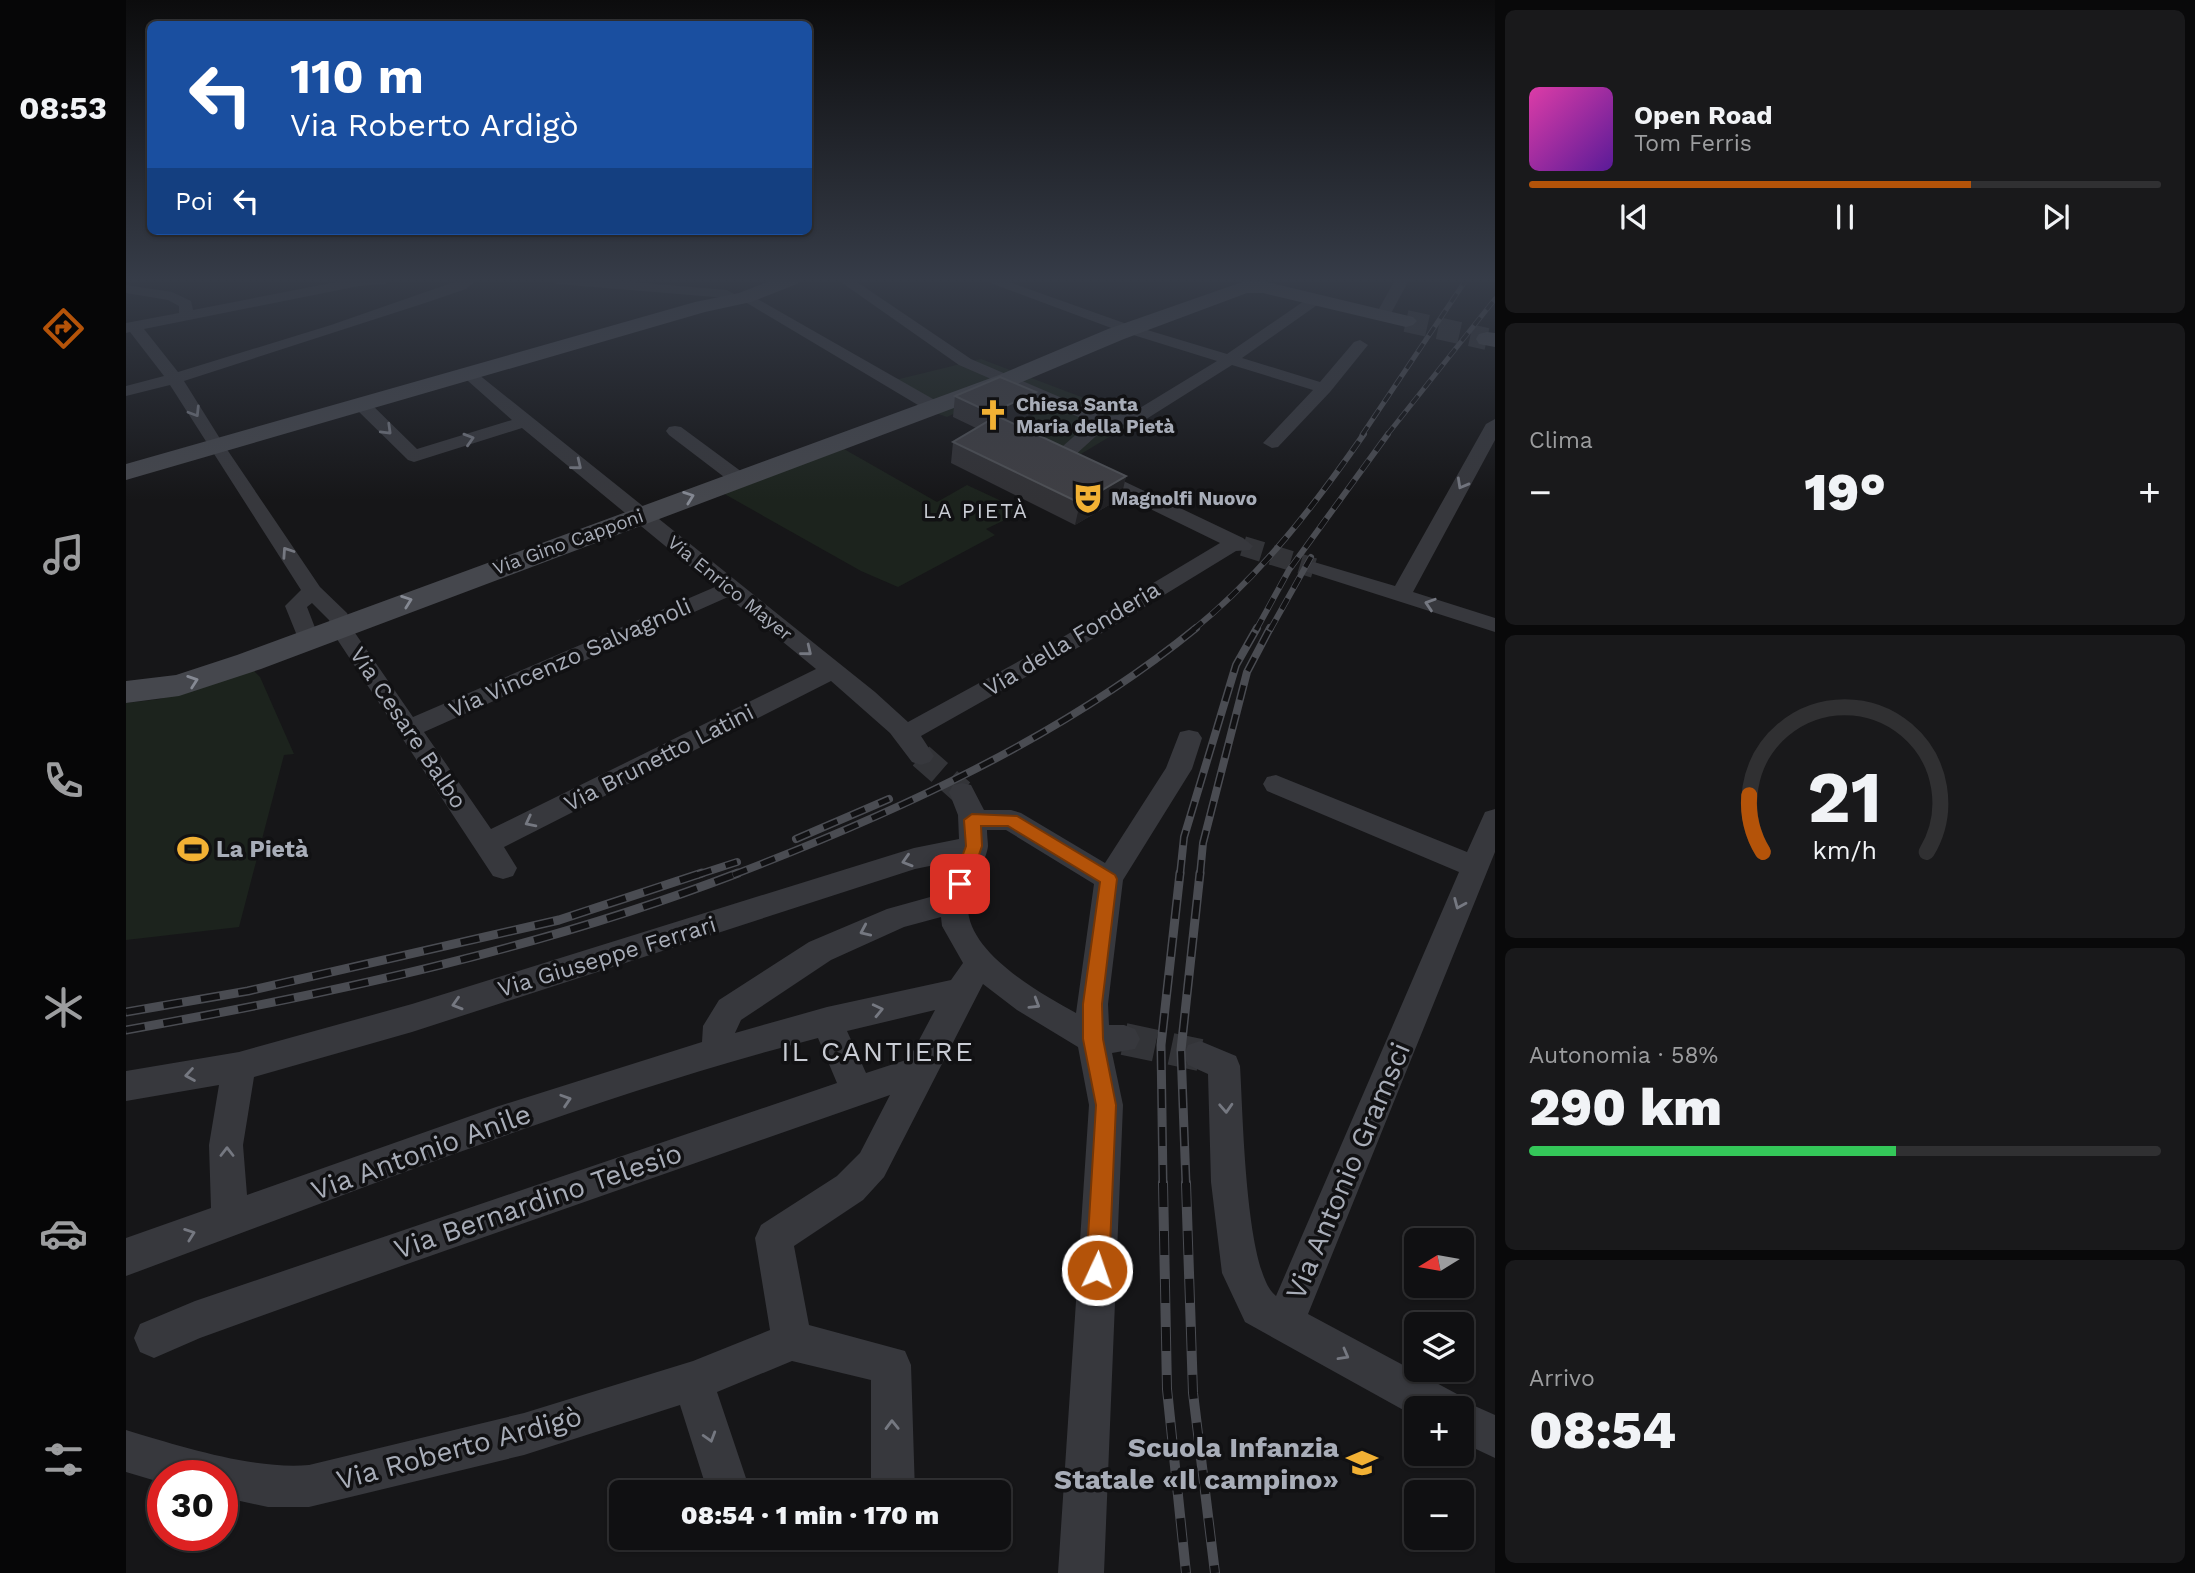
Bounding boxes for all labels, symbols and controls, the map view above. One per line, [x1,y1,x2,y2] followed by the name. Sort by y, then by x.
[290,47,424,105] text: 110 m
[175,49,266,140] icon: left
[19,89,107,127] text: 08:53
[1634,100,1772,130] text: Open Road
[290,106,579,144] text: Via Roberto Ardigò
[1634,130,1752,157] text: Tom Ferris
[227,182,265,220] icon: left
[175,186,213,216] text: Poi
[1615,198,1653,236] icon: previous
[1826,198,1864,236] icon: pause
[2037,198,2075,236] icon: next
[39,304,88,353] icon: directions
[1016,393,1175,438] place label: Chiesa Santa Maria della Pietà
[976,398,1010,432] church icon: Chiesa Santa Maria della Pietà
[186,405,199,418] one-way arrow
[379,422,392,435] one-way arrow
[1529,427,1593,454] text: Clima
[462,433,474,447] one-way arrow
[569,457,581,470] one-way arrow
[1804,462,1886,523] text: 19°
[1529,470,1552,514] text: −
[2138,470,2161,514] text: +
[1457,477,1470,489] one-way arrow
[1071,481,1105,515] theatre icon: Magnolfi Nuovo
[1111,487,1257,510] place label: Magnolfi Nuovo
[683,492,695,506] one-way arrow
[923,498,1029,523] district label: LA PIETÀ
[490,504,646,580] street label: Via Gino Capponi
[39,530,88,579] icon: music
[663,531,797,646] street label: Via Enrico Mayer
[282,547,295,560] one-way arrow
[979,576,1165,702] street label: Via della Fonderia
[445,592,695,724] street label: Via Vincenzo Salvagnoli
[401,596,413,610] one-way arrow
[1424,598,1437,612] one-way arrow
[344,642,472,814] street label: Via Cesare Balbo
[800,642,812,655] one-way arrow
[187,674,199,689] one-way arrow
[560,699,758,817] street label: Via Brunetto Latini
[1808,755,1882,841] text: 21
[39,756,88,805] icon: phone
[525,814,537,828] one-way arrow
[176,832,210,866] sports icon: La Pietà
[216,836,309,863] place label: La Pietà
[1813,836,1877,865] text: km/h
[902,853,914,868] one-way arrow
[930,854,990,914] pin
[941,865,979,903] icon: arrive
[1454,897,1468,909] one-way arrow
[495,911,719,1003] street label: Via Giuseppe Ferrari
[860,923,873,937] one-way arrow
[39,983,88,1032] icon: climate
[1027,995,1040,1008] one-way arrow
[452,996,464,1011] one-way arrow
[872,1003,884,1018] one-way arrow
[781,1035,975,1068] district label: IL CANTIERE
[1279,1037,1417,1305] street label: Via Antonio Gramsci
[1529,1042,1718,1069] text: Autonomia · 58%
[184,1067,196,1082] one-way arrow
[1529,1077,1722,1138] text: 290 km
[560,1094,572,1108] one-way arrow
[307,1097,535,1207] street label: Via Antonio Anile
[1218,1103,1233,1114] one-way arrow
[390,1136,686,1266] street label: Via Bernardino Telesio
[219,1146,235,1157] one-way arrow
[39,1209,88,1258] icon: car
[184,1228,196,1242] one-way arrow
[1404,1228,1474,1298] north arrow
[1404,1228,1474,1550] map controls
[1060,1233,1134,1307] position arrow
[1404,1312,1474,1382] button: layers
[1337,1347,1350,1360] one-way arrow
[1529,1365,1595,1392] text: Arrivo
[1404,1396,1474,1466] button: +
[333,1399,585,1497] street label: Via Roberto Ardigò
[1529,1400,1676,1461] text: 08:54
[884,1419,900,1429] one-way arrow
[702,1431,717,1443] one-way arrow
[1054,1431,1340,1496] place label: Scuola Infanzia Statale «Il campino»
[39,1435,88,1484] icon: filters
[1345,1446,1379,1480] school or university icon: Scuola Infanzia Statale «Il campino»
[147,1460,238,1551] speed limit sign: 30
[1404,1480,1474,1550] button: −
[681,1500,939,1530] text: 08:54 · 1 min · 170 m

